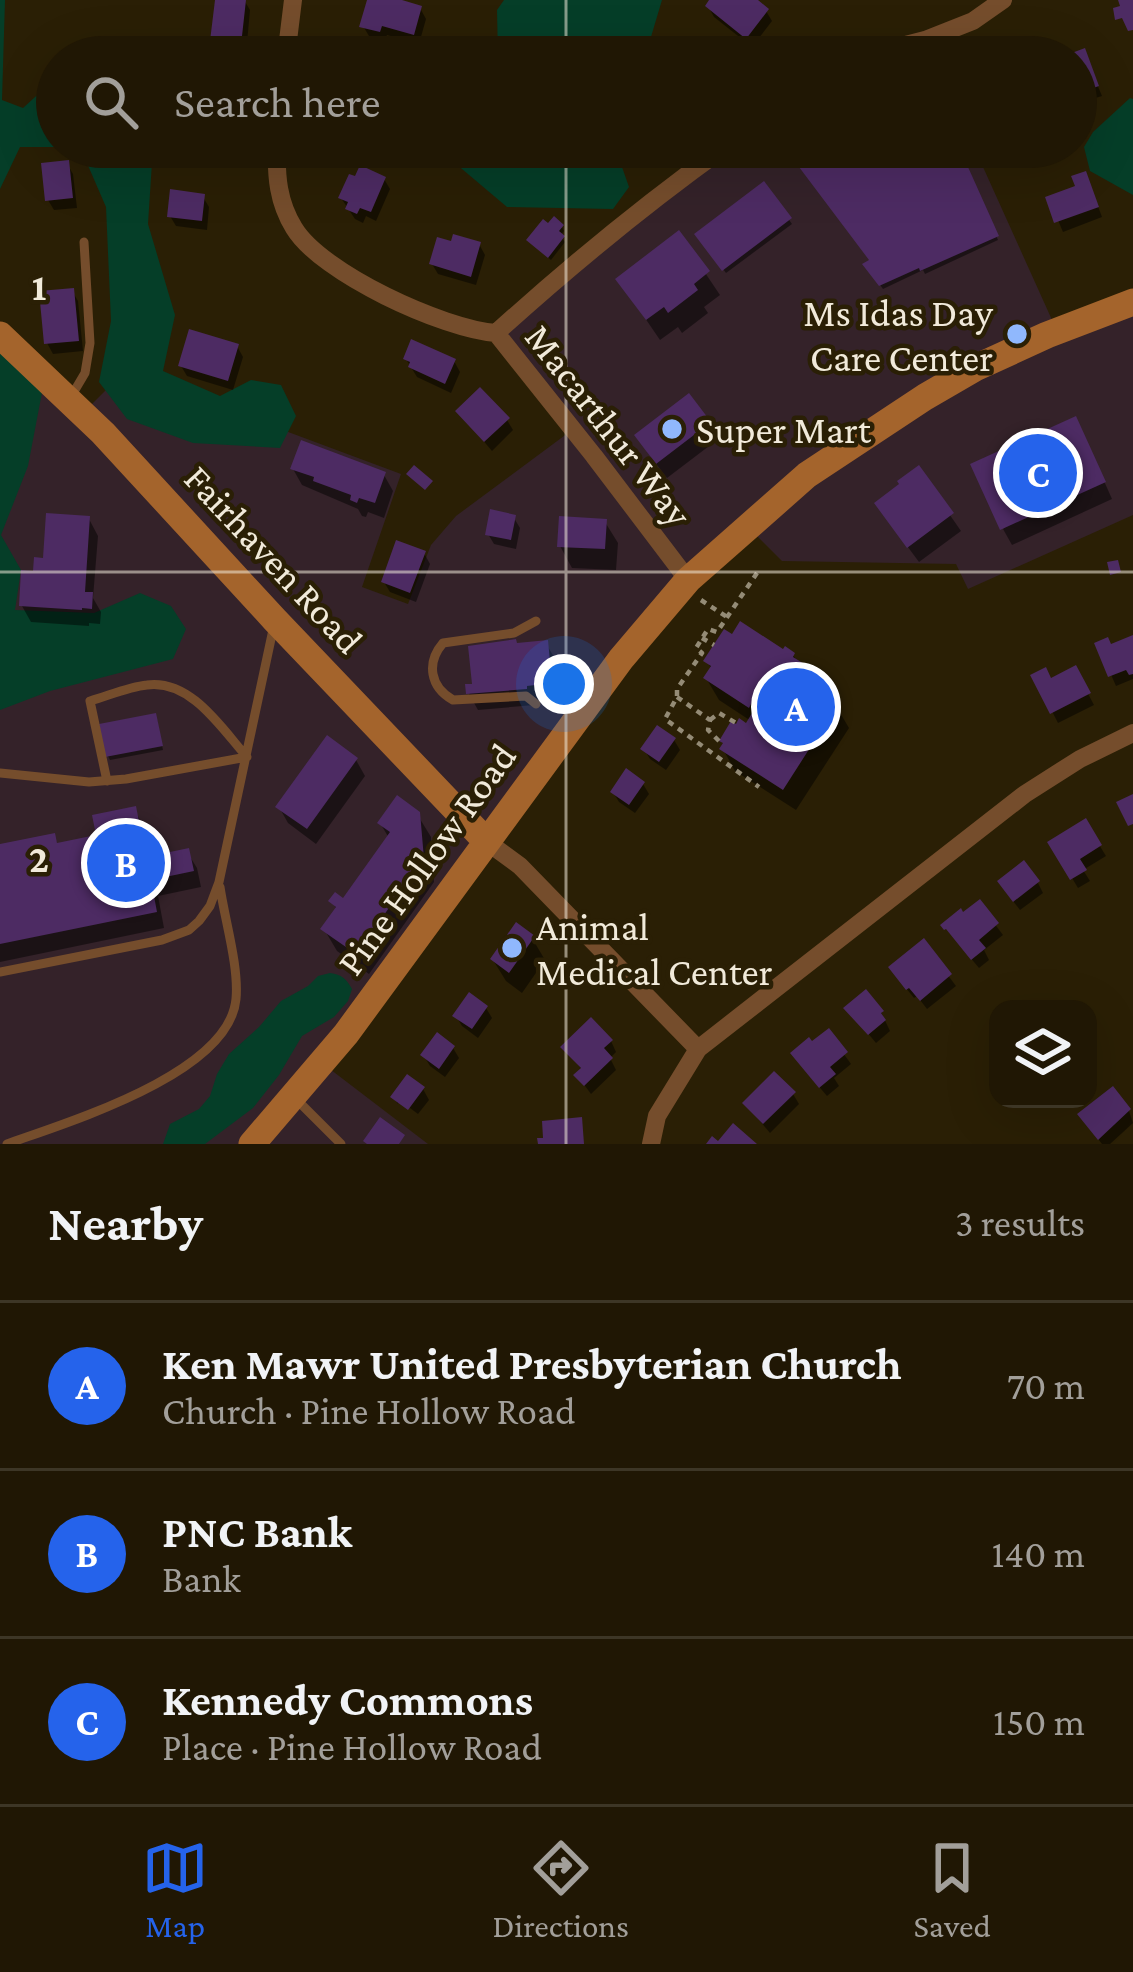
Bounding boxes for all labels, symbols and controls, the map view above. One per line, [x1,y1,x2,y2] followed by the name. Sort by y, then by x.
[36,36,1097,168] search box
[78,69,144,135] icon: search
[174,77,381,127] text: Search here
[32,265,46,308] text: 1
[803,291,994,379] place label: Ms Idas Day Care Center
[516,316,702,536] street label: Macarthur Way
[1004,321,1030,347] marker: Ms Idas Day Care Center
[696,408,872,452] place label: Super Mart
[659,416,685,442] marker: Super Mart
[999,428,1077,518] pin: C
[176,456,372,662] street label: Fairhaven Road
[534,654,594,714] your location
[757,662,835,752] pin: A
[328,735,524,983] street label: Pine Hollow Road
[87,818,165,908] pin: B
[29,837,49,880] text: 2
[536,905,773,993] place label: Animal Medical Center
[499,935,525,961] marker: Animal Medical Center
[989,1000,1097,1108] map controls
[989,1000,1097,1108] button: layers
[48,1194,203,1251] text: Nearby
[955,1201,1085,1244] text: 3 results
[162,1339,902,1389] text: Ken Mawr United Presbyterian Church
[75,1364,99,1407] text: A
[1007,1364,1085,1407] text: 70 m
[162,1389,576,1432] text: Church · Pine Hollow Road
[162,1507,352,1557] text: PNC Bank
[76,1532,98,1575] text: B
[991,1532,1085,1575] text: 140 m
[162,1557,241,1600] text: Bank
[162,1675,533,1725] text: Kennedy Commons
[75,1700,99,1743] text: C
[993,1700,1085,1743] text: 150 m
[162,1725,542,1768] text: Place · Pine Hollow Road
[142,1835,208,1944] tab: Map
[493,1835,629,1944] tab: Directions
[913,1835,991,1944] tab: Saved

